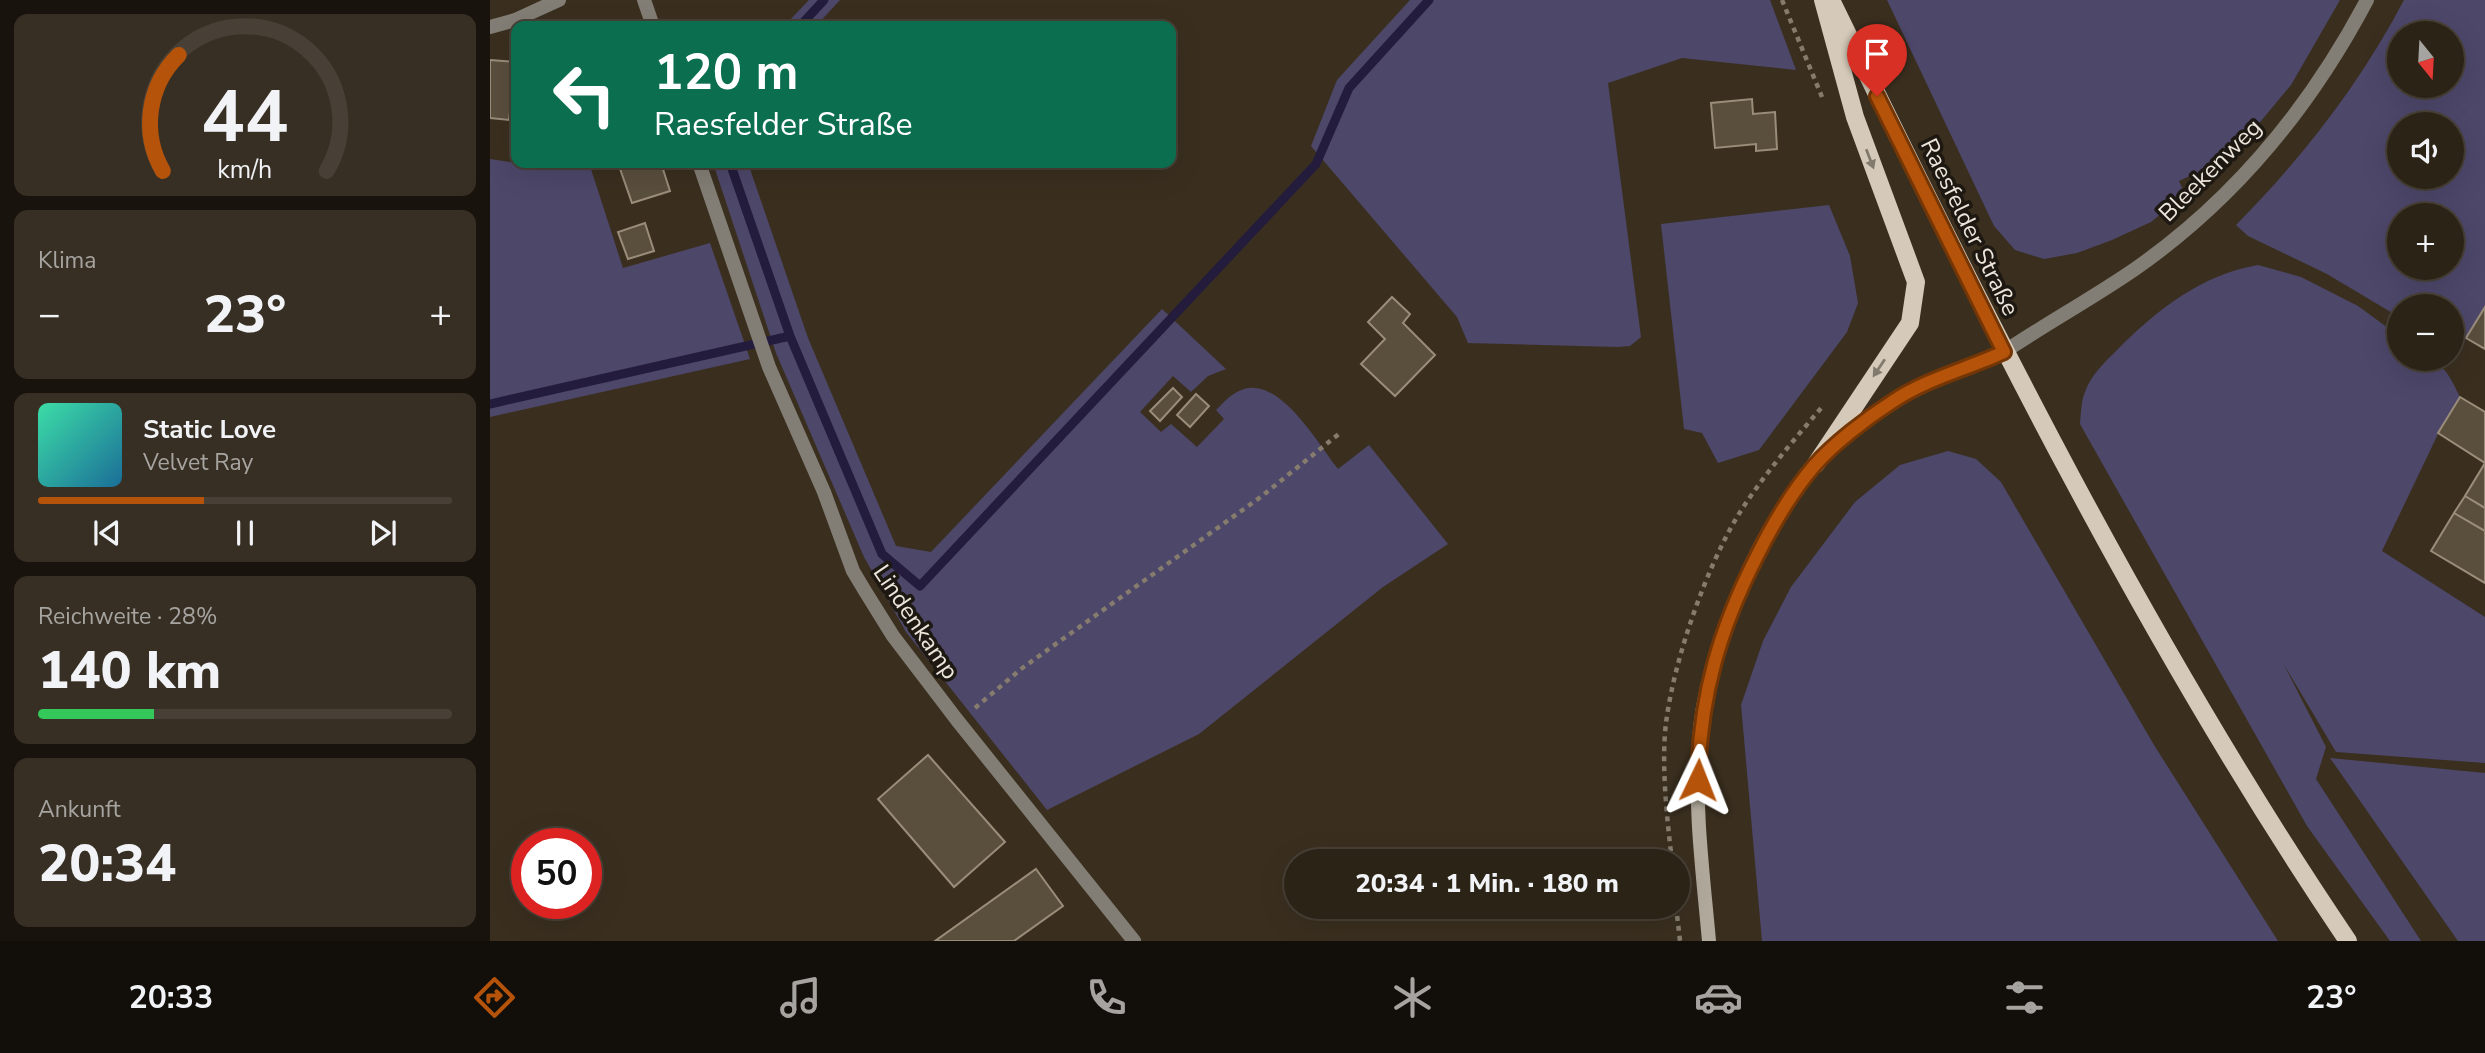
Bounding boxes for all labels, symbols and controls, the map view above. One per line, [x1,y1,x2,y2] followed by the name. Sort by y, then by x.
[2387,21,2464,98] north arrow
[2387,21,2464,371] map controls
[1847,24,1907,96] pin
[1858,35,1896,73] icon: arrive
[654,39,798,106] text: 120 m
[539,49,630,140] icon: left
[201,67,289,167] text: 44
[654,103,912,146] text: Raesfelder Straße
[2151,111,2269,229] street label: Bleekenweg
[2387,112,2464,189] button: sound
[1913,133,2027,321] street label: Raesfelder Straße
[1865,149,1876,170] one-way arrow
[217,153,273,187] text: km/h
[2387,203,2464,280] button: +
[38,245,96,276] text: Klima
[204,279,286,350] text: 23°
[38,289,61,340] text: −
[429,289,452,340] text: +
[2387,294,2464,371] button: −
[1873,359,1886,378] one-way arrow
[143,412,276,447] text: Static Love
[143,447,253,478] text: Velvet Ray
[88,514,126,552] icon: previous
[226,514,264,552] icon: pause
[364,514,402,552] icon: next
[866,558,966,686] street label: Lindenkamp
[38,601,217,632] text: Reichweite · 28%
[38,635,221,706] text: 140 km
[1661,743,1735,817] position arrow
[38,794,120,825] text: Ankunft
[38,828,176,899] text: 20:34
[511,828,602,919] speed limit sign: 50
[1355,866,1619,901] text: 20:34 · 1 Min. · 180 m
[470,973,519,1022] icon: directions
[776,973,825,1022] icon: music
[1082,973,1131,1022] icon: phone
[1388,973,1437,1022] icon: climate
[1694,973,1743,1022] icon: car
[2000,973,2049,1022] icon: filters
[128,976,213,1019] text: 20:33
[2306,976,2356,1019] text: 23°

